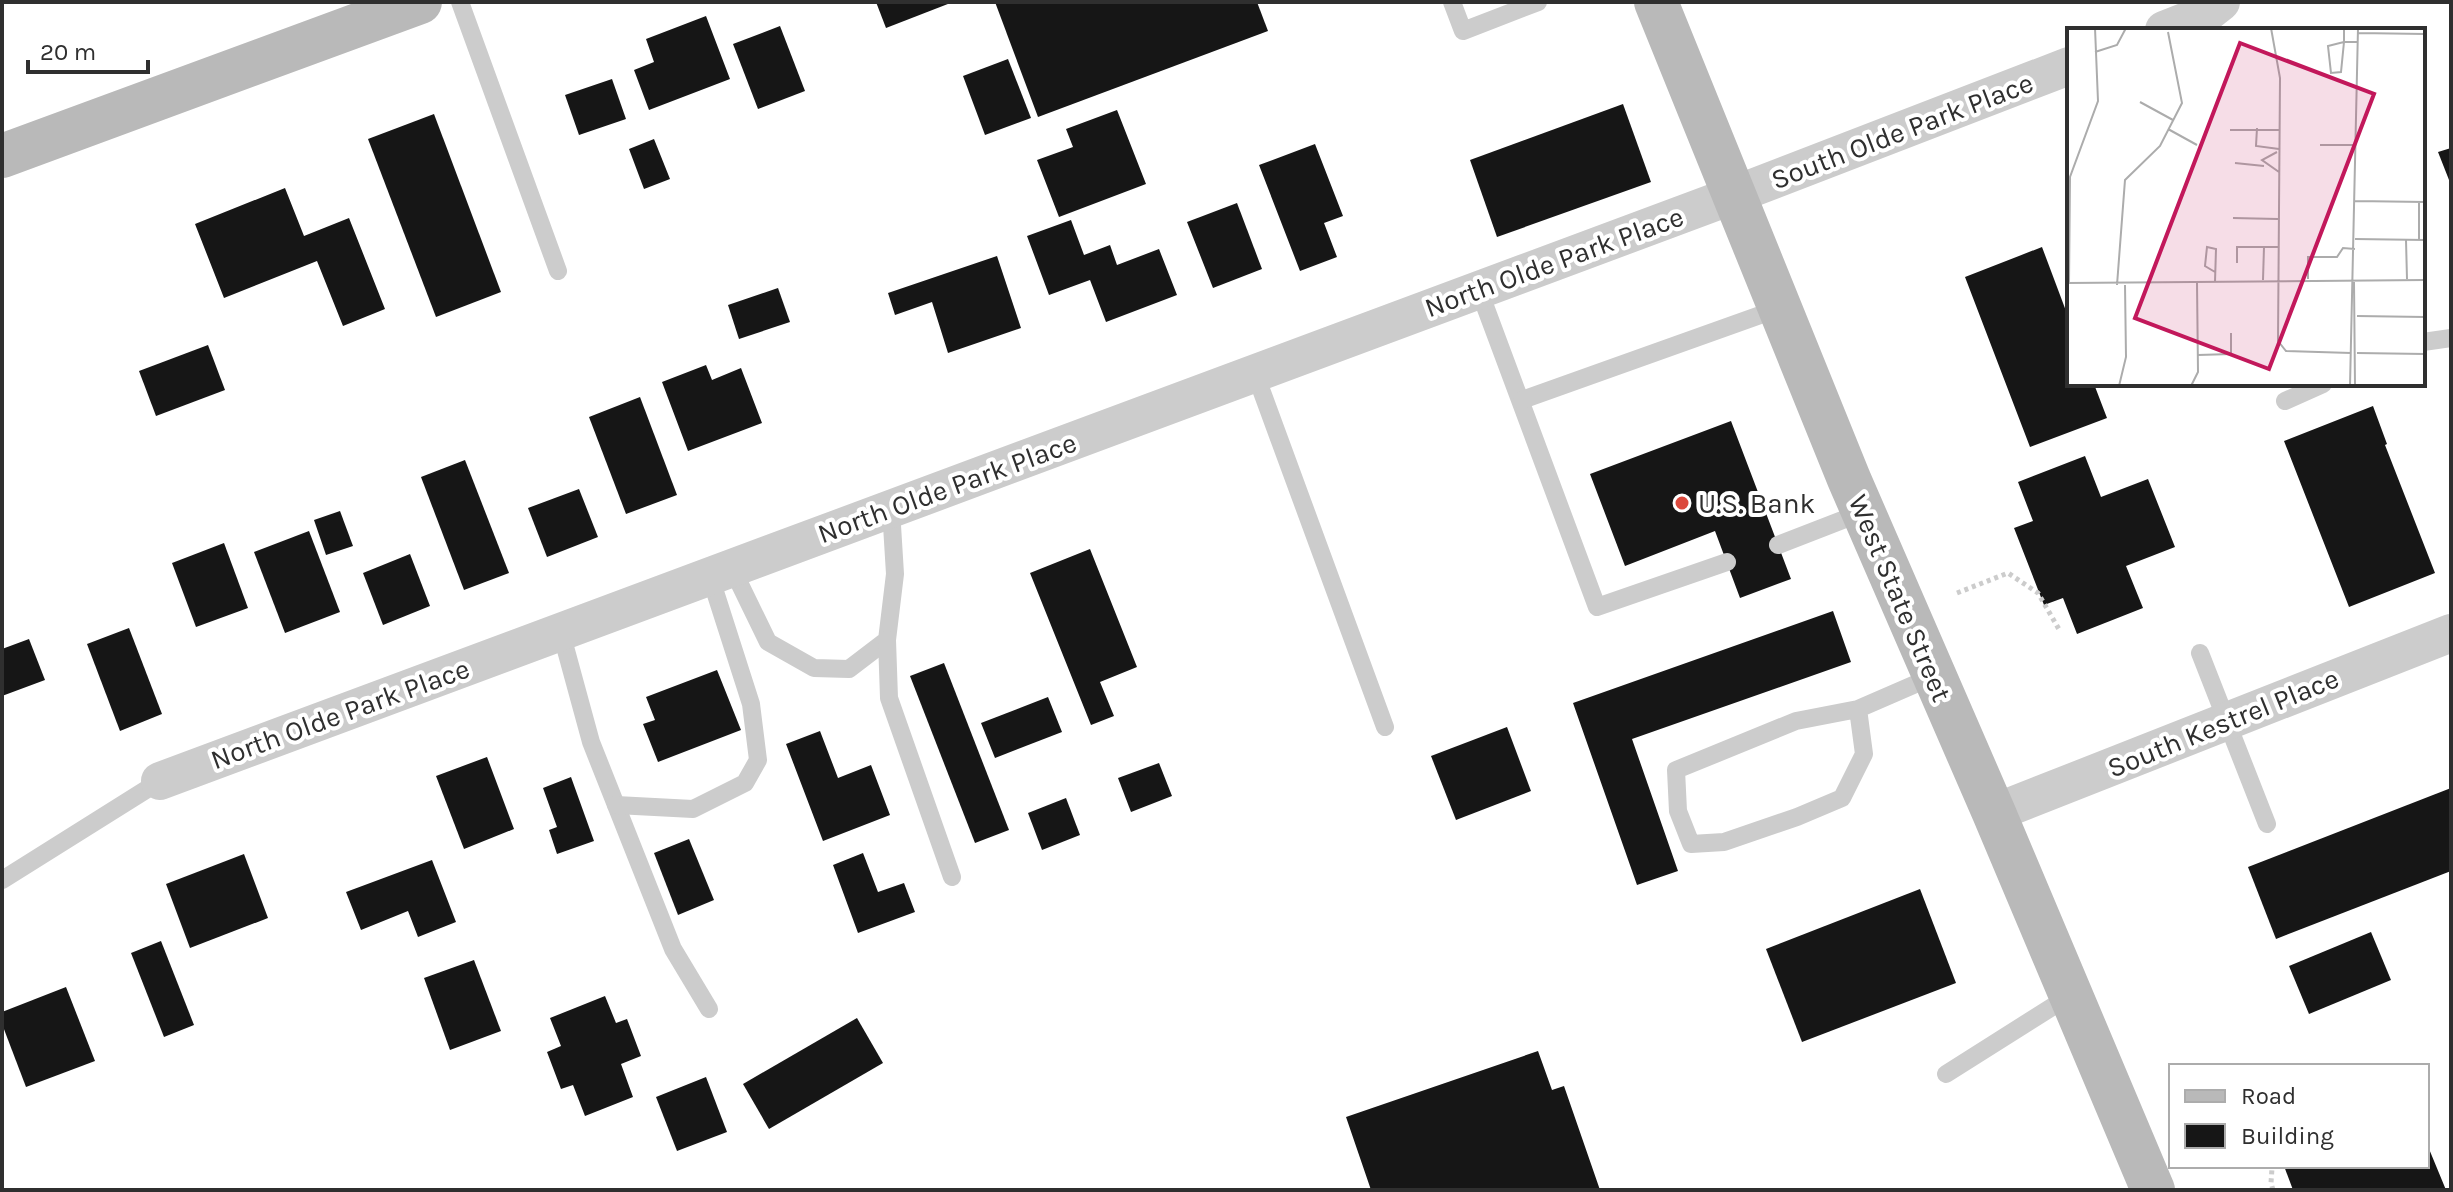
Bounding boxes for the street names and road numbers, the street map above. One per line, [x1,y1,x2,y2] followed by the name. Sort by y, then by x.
[1766,66,2038,196] street label: South Olde Park Place
[1420,200,1688,324] street label: North Olde Park Place
[813,426,1081,550] street label: North Olde Park Place
[1841,490,1959,706] street label: West State Street
[206,652,474,776] street label: North Olde Park Place
[2103,662,2343,784] street label: South Kestrel Place

